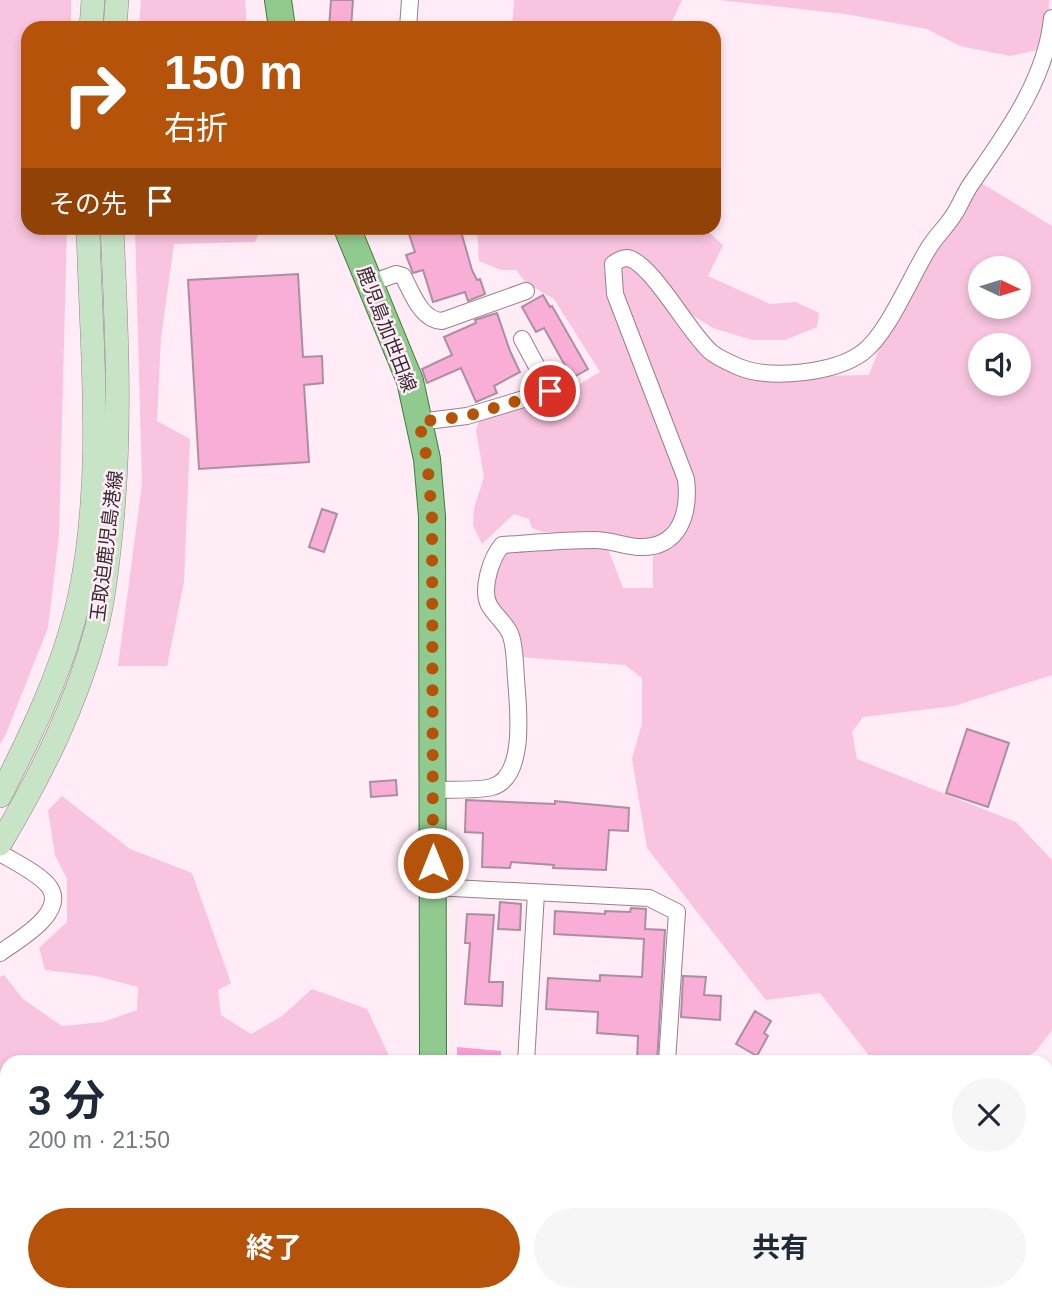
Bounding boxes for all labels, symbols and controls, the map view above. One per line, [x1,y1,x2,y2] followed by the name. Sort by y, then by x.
[164,45,303,99] text: 150 m
[49,49,140,140] icon: right
[164,110,228,146] text: 右折
[141,182,179,220] icon: arrive
[49,189,127,219] text: その先
[968,256,1031,318] north arrow
[968,256,1031,396] map controls
[353,263,420,395] street label: 鹿児島加世田線
[968,333,1031,396] button: sound
[520,361,580,421] pin
[531,372,569,410] icon: arrive
[87,469,126,623] street label: 玉取迫鹿児島港線
[396,826,470,900] position arrow
[28,1077,105,1124] text: 3 分
[952,1078,1026,1152] button: close
[28,1127,170,1153] text: 200 m · 21:50
[28,1208,520,1288] button: 終了
[534,1208,1026,1288] button: 共有

